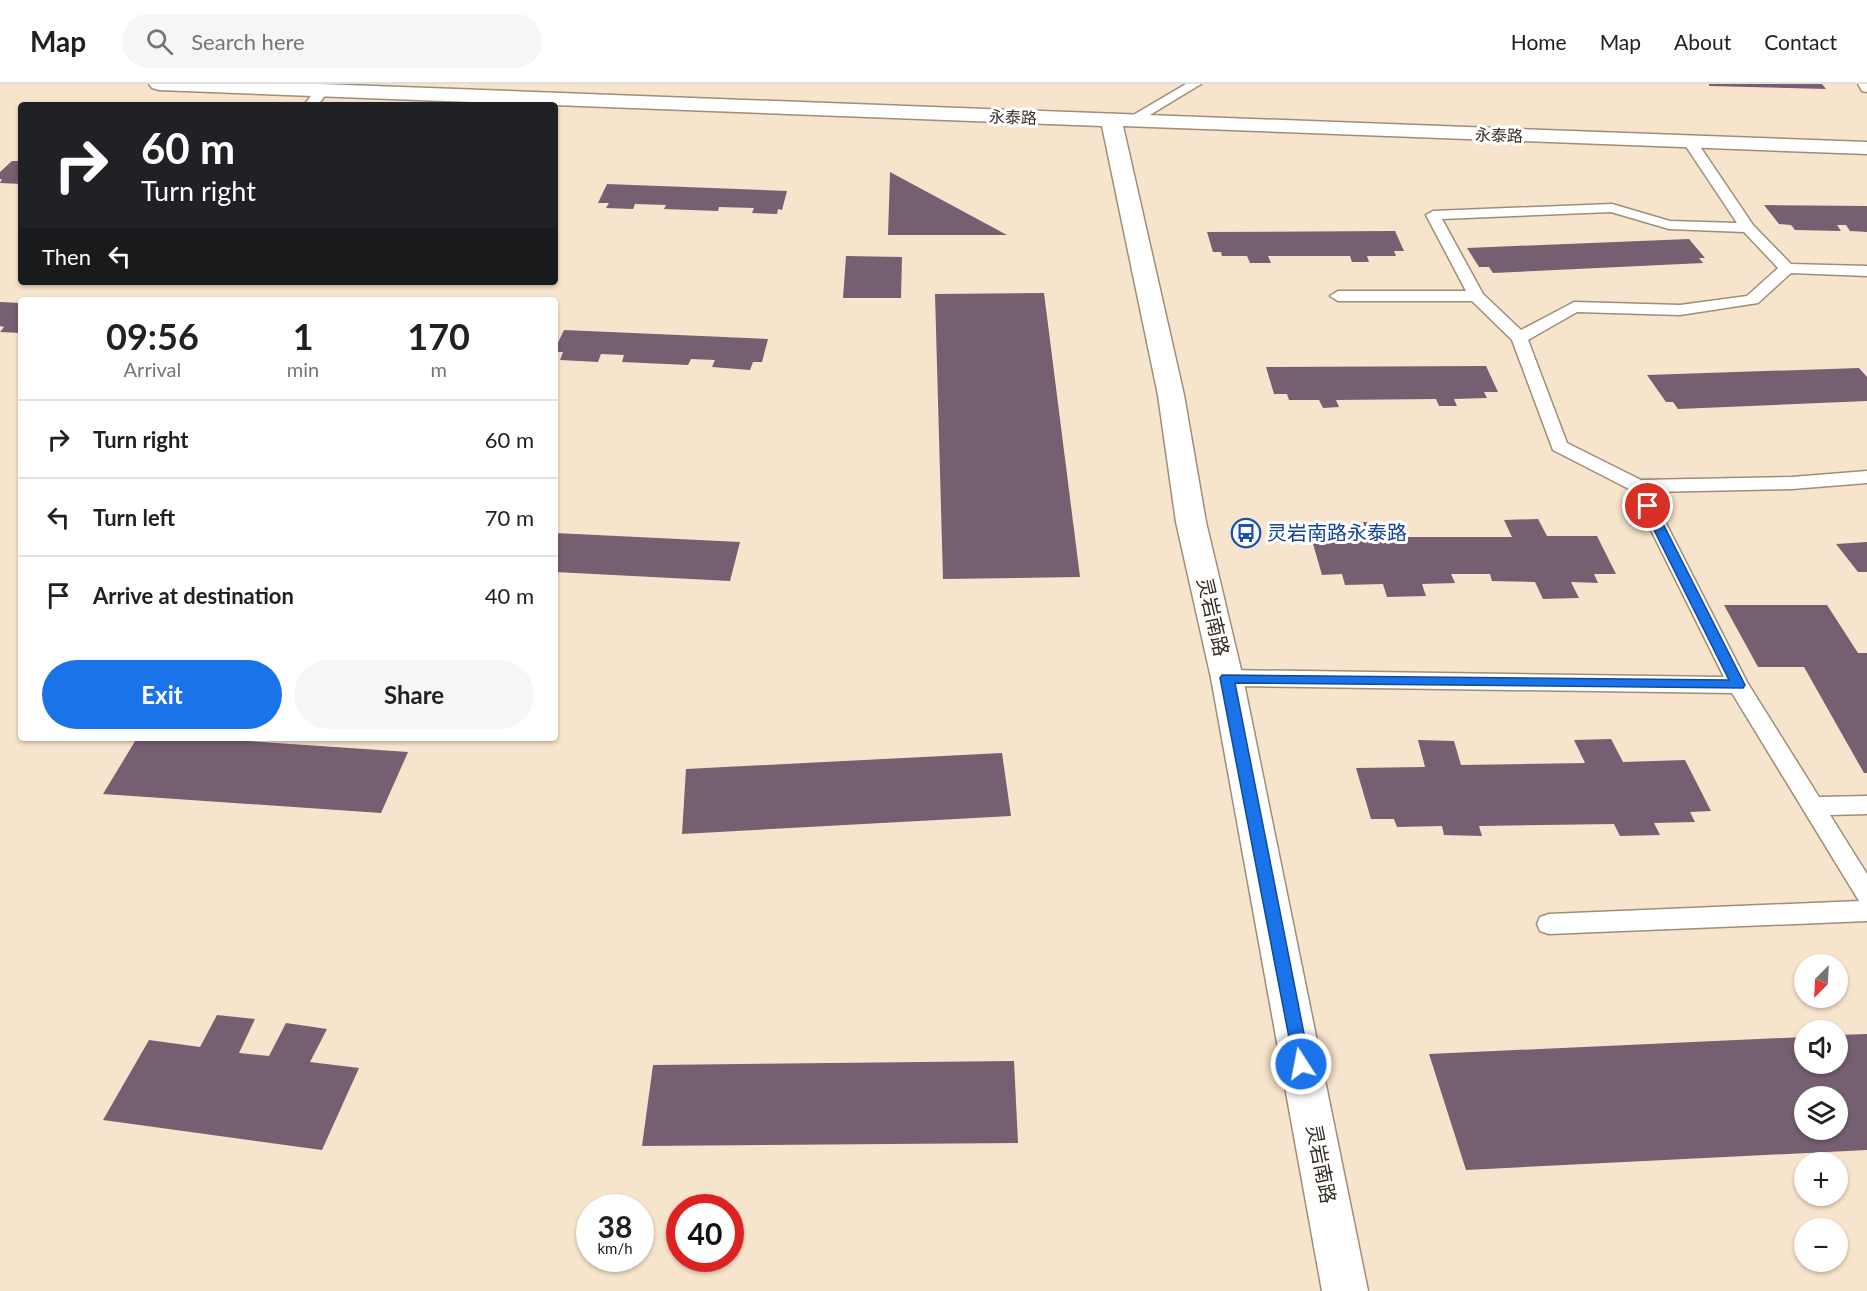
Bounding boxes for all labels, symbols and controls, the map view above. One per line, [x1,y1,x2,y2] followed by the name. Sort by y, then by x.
[122,14,542,68] search box
[30,24,86,58] text: Map
[143,25,176,58] icon: search
[191,28,305,55] text: Search here
[1511,29,1567,54] text: Home
[1600,29,1641,54] text: Map
[1674,29,1731,54] text: About
[1764,29,1837,54] text: Contact
[989,106,1037,127] street label: 永泰路
[141,123,235,173] text: 60 m
[1475,124,1523,145] street label: 永泰路
[42,126,120,204] icon: right
[141,174,256,207] text: Turn right
[103,240,136,273] icon: left
[42,243,91,270] text: Then
[106,314,199,358] text: 09:56
[293,314,314,358] text: 1
[407,314,470,358] text: 170
[124,357,181,381] text: Arrival
[287,357,319,381] text: min
[430,357,447,381] text: m
[42,423,75,456] icon: right
[93,426,188,453] text: Turn right
[485,426,534,453] text: 60 m
[1622,480,1673,531] pin
[1631,489,1664,522] icon: arrive
[42,501,75,534] icon: left
[93,504,175,531] text: Turn left
[485,504,534,531] text: 70 m
[1230,517,1262,549] bus stop icon: 灵岩南路永泰路
[1267,520,1407,544] place label: 灵岩南路永泰路
[1193,575,1235,658] street label: 灵岩南路
[42,579,75,612] icon: arrive
[93,582,294,609] text: Arrive at destination
[485,582,534,609] text: 40 m
[42,660,282,729] button: Exit
[294,660,534,729] button: Share
[1794,954,1848,1008] north arrow
[1794,954,1848,1272] map controls
[1794,1020,1848,1074] button: sound
[1269,1032,1333,1096] position arrow
[1794,1086,1848,1140] button: layers
[1303,1122,1341,1205] street label: 灵岩南路
[1794,1152,1848,1206] button: +
[666,1194,744,1272] speed limit sign: 40
[598,1208,632,1244] text: 38
[1794,1218,1848,1272] button: −
[597,1239,633,1257] text: km/h

